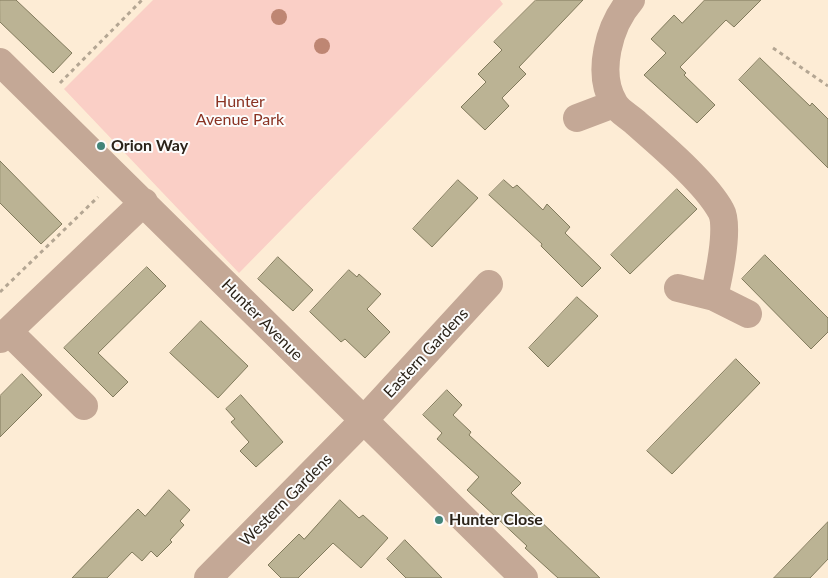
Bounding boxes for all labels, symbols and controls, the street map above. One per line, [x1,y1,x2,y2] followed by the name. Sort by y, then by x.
[196,92,284,130] park label: Hunter Avenue Park
[111,136,188,156] place label: Orion Way
[95,140,107,152] marker: Orion Way
[217,275,307,365] street label: Hunter Avenue
[380,304,472,402] street label: Eastern Gardens
[236,450,336,550] street label: Western Gardens
[449,510,543,530] place label: Hunter Close
[433,514,445,526] marker: Hunter Close

